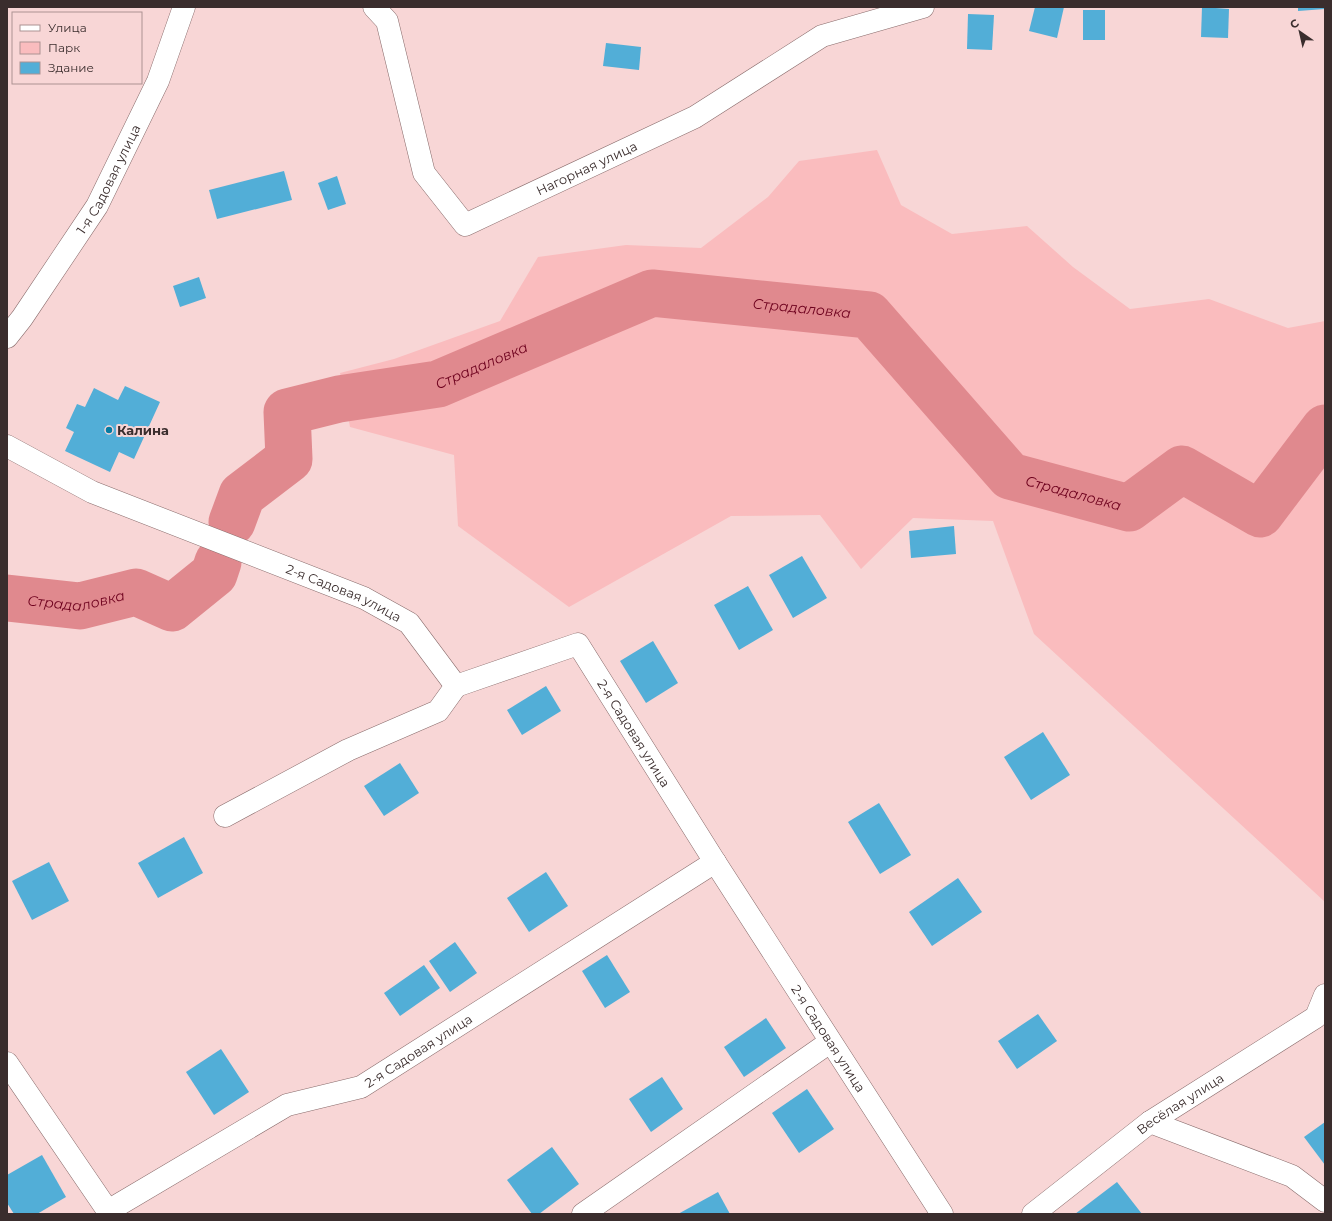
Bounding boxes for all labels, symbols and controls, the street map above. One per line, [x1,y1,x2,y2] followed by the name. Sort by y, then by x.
[12,12,142,84] legend
[1280,12,1320,52] north arrow
[1287,16,1302,32] text: С
[48,20,87,35] text: Улица
[48,40,80,55] text: Парк
[48,60,94,75] text: Здание
[73,122,144,237] street label: 1-я Садовая улица
[533,137,640,198] street label: Нагорная улица
[752,294,852,322] water label: Страдаловка
[433,338,530,393] water label: Страдаловка
[117,422,169,438] place label: Калина
[104,425,114,435] marker: Калина
[1023,472,1123,515] water label: Страдаловка
[284,561,404,625] street label: 2-я Садовая улица
[27,586,127,615] water label: Страдаловка
[594,676,674,790] street label: 2-я Садовая улица
[788,982,869,1095] street label: 2-я Садовая улица
[361,1011,475,1091] street label: 2-я Садовая улица
[1133,1070,1227,1138] street label: Весёлая улица

